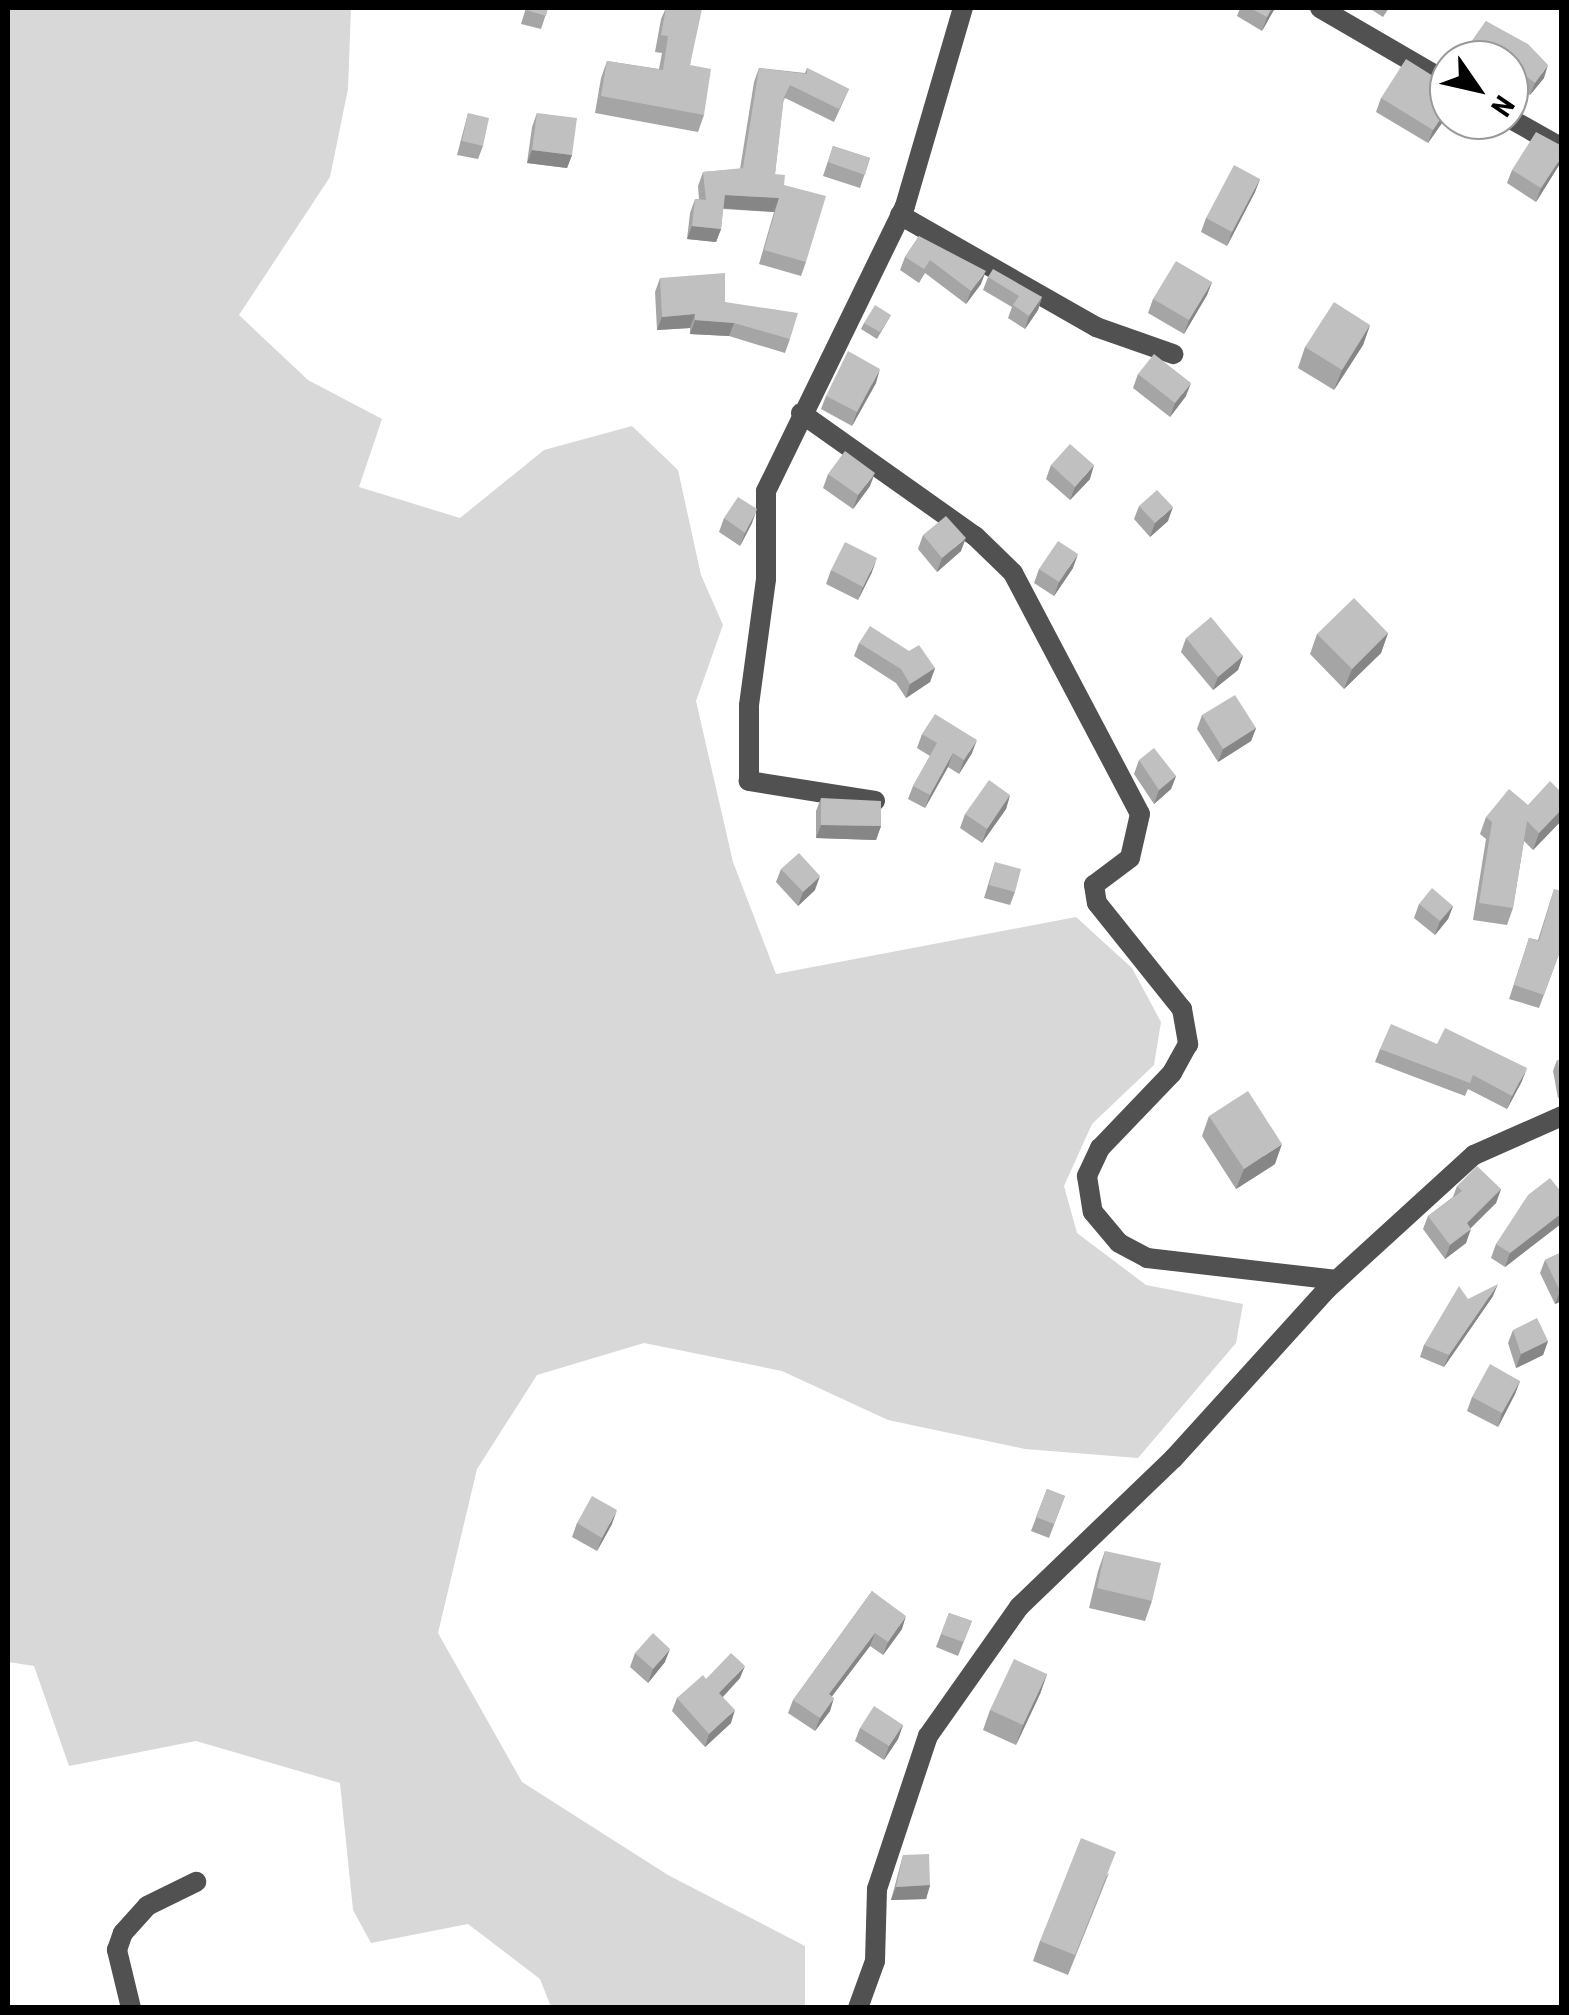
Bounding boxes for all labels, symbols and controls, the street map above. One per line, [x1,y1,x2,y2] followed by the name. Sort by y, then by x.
[1429,40,1529,140] north arrow
[1484,90,1521,122] text: N

